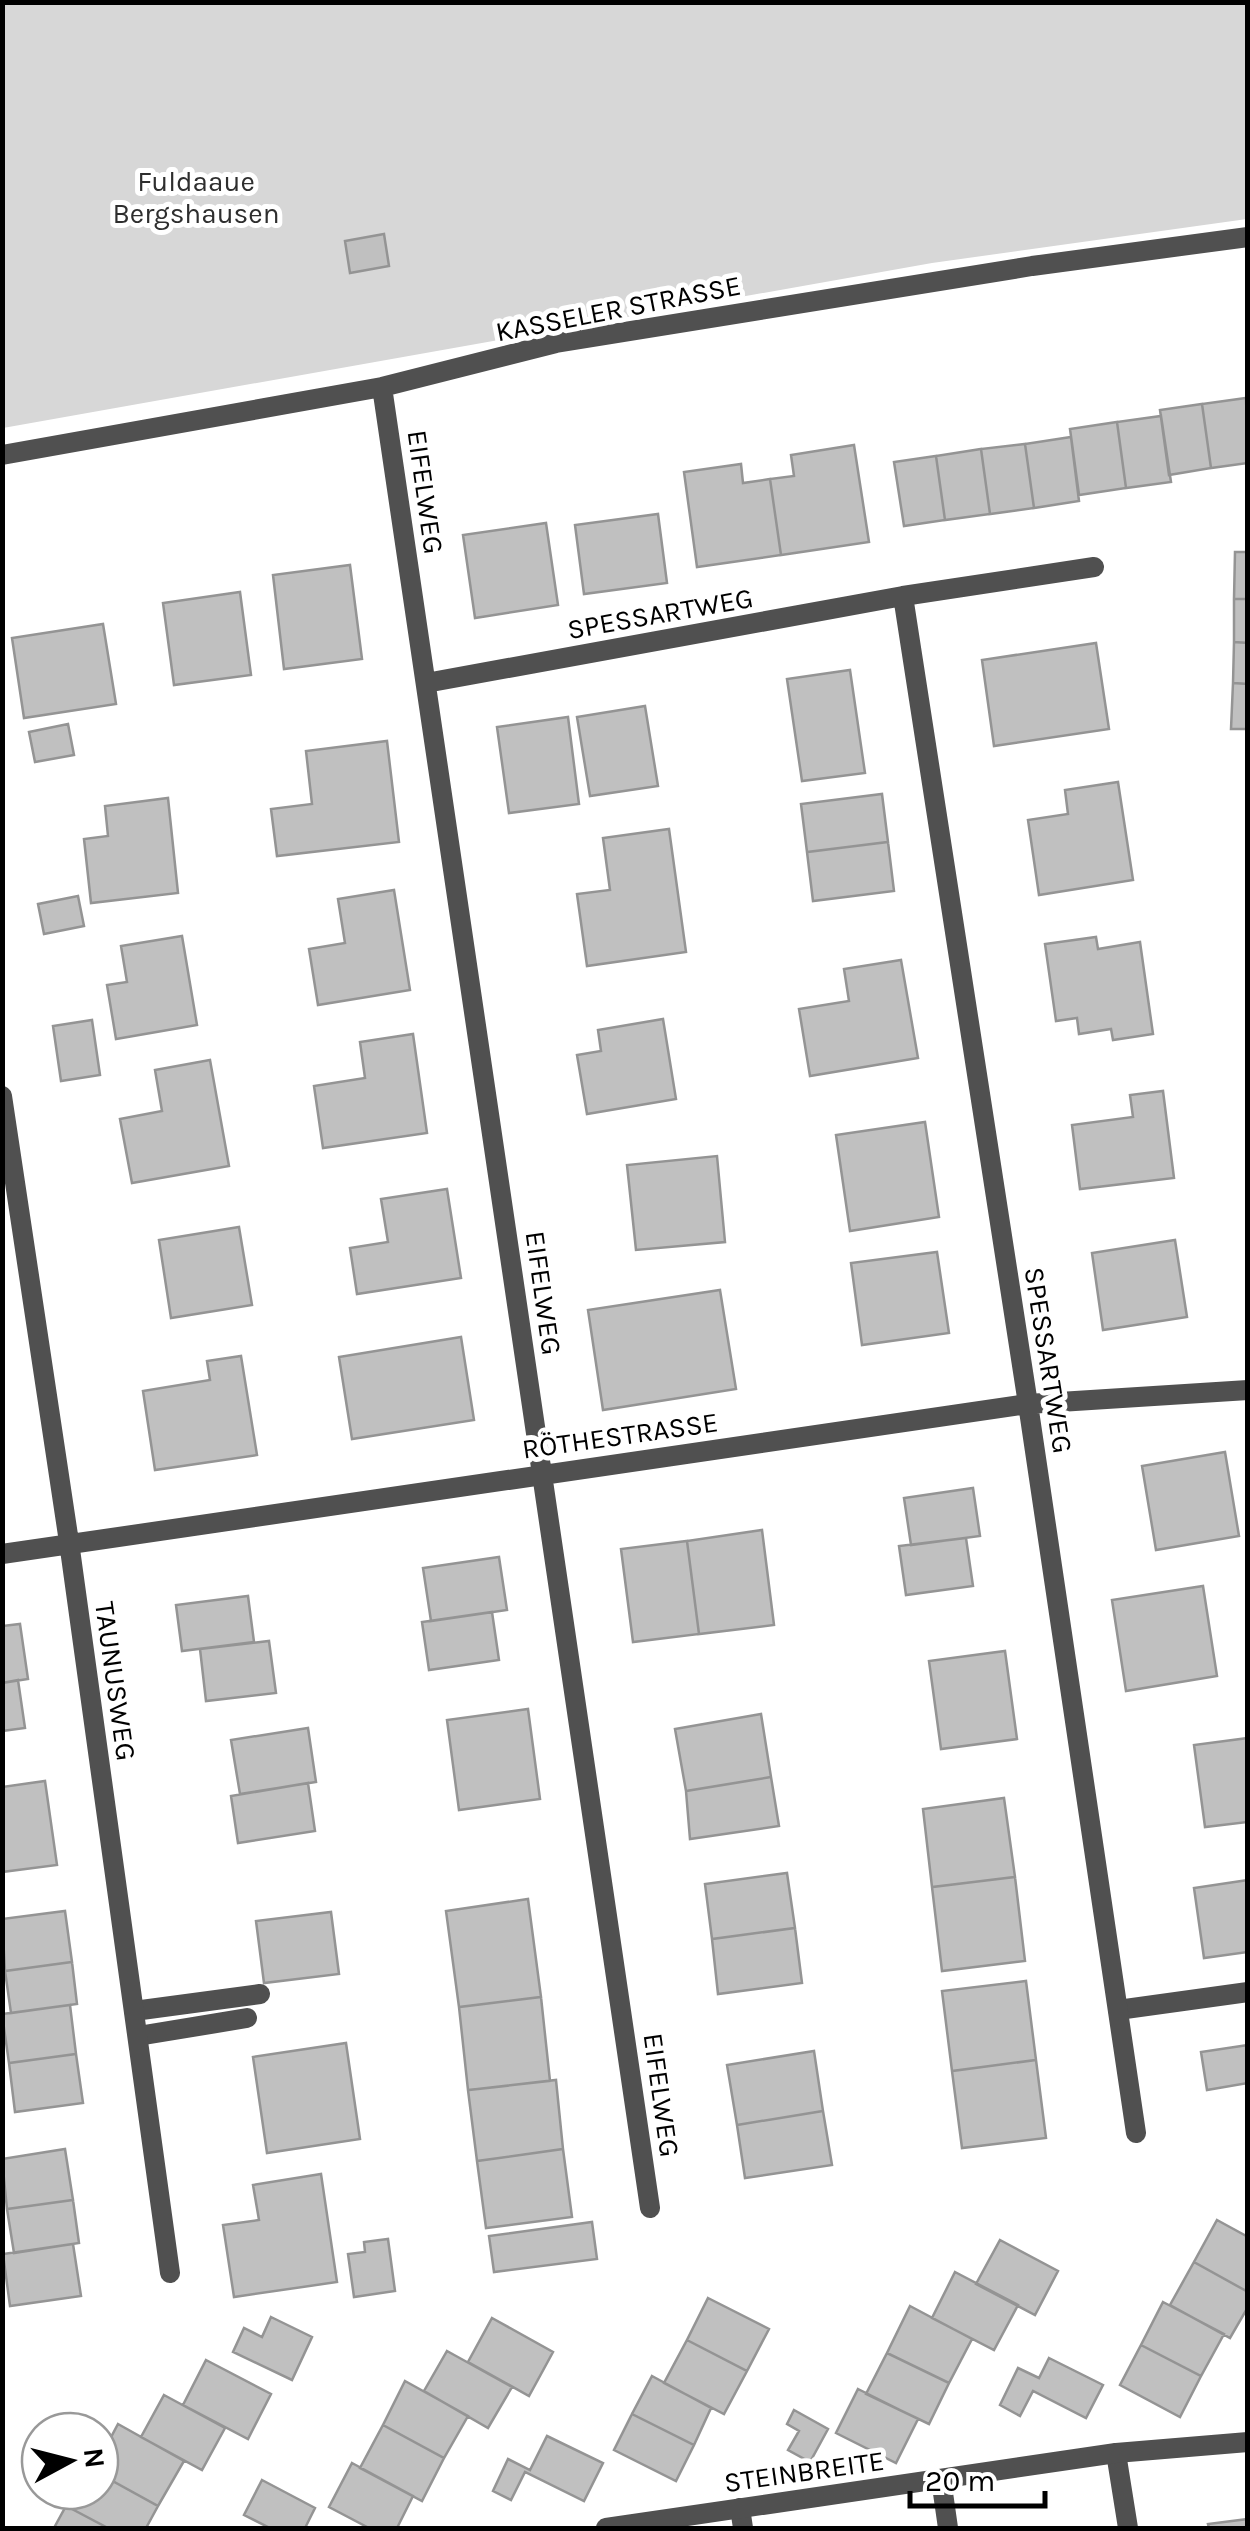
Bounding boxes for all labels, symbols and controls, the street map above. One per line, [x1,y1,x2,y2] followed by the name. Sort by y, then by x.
[112,165,280,230] park label: Fuldaaue Bergshausen
[493,269,743,348] street label: KASSELER STRASSE
[400,428,451,556] street label: EIFELWEG
[565,581,756,646] street label: SPESSARTWEG
[518,1229,569,1357] street label: EIFELWEG
[1017,1265,1080,1456] street label: SPESSARTWEG
[520,1405,720,1466] street label: RÖTHESTRASSE
[88,1599,143,1763] street label: TAUNUSWEG
[636,2031,687,2159] street label: EIFELWEG
[20,2411,120,2511] north arrow
[722,2444,886,2499] street label: STEINBREITE
[77,2446,112,2470] text: N
[910,2446,1045,2508] scale bar
[925,2463,995,2499] text: 20 m

